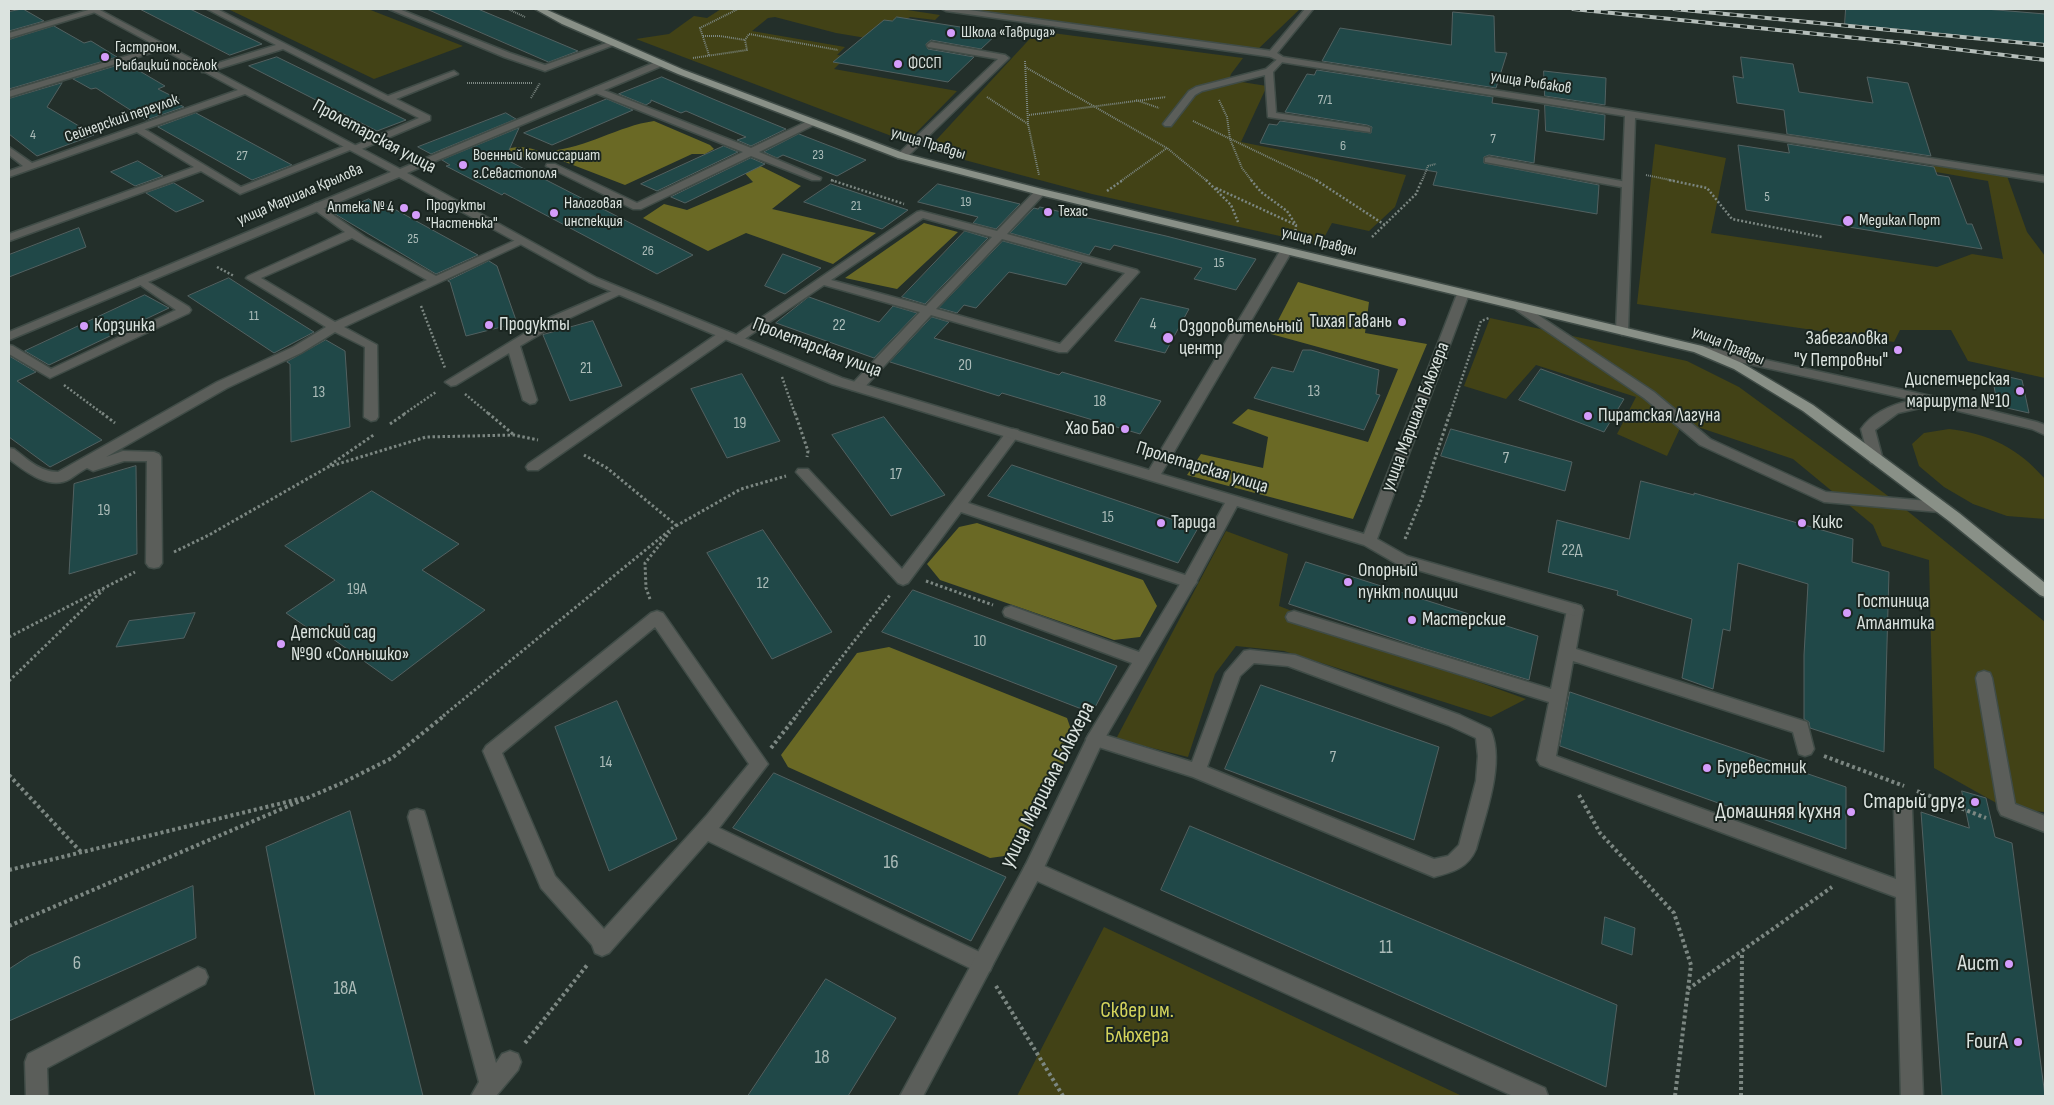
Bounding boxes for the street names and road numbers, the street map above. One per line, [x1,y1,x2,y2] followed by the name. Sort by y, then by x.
[1489,67,1573,99] street label: улица Рыбаков
[62,90,182,148] street label: Сейнерский переулок
[308,95,440,179] street label: Пролетарская улица
[888,124,968,164] street label: улица Правды
[234,160,366,230] street label: улица Маршала Крылова
[1279,223,1359,261] street label: улица Правды
[749,313,885,383] street label: Пролетарская улица
[1689,322,1767,370] street label: улица Правды
[1377,339,1455,495] street label: улица Маршала Блюхера
[1133,437,1271,499] street label: Пролетарская улица
[995,697,1101,873] street label: улица Маршала Блюхера

